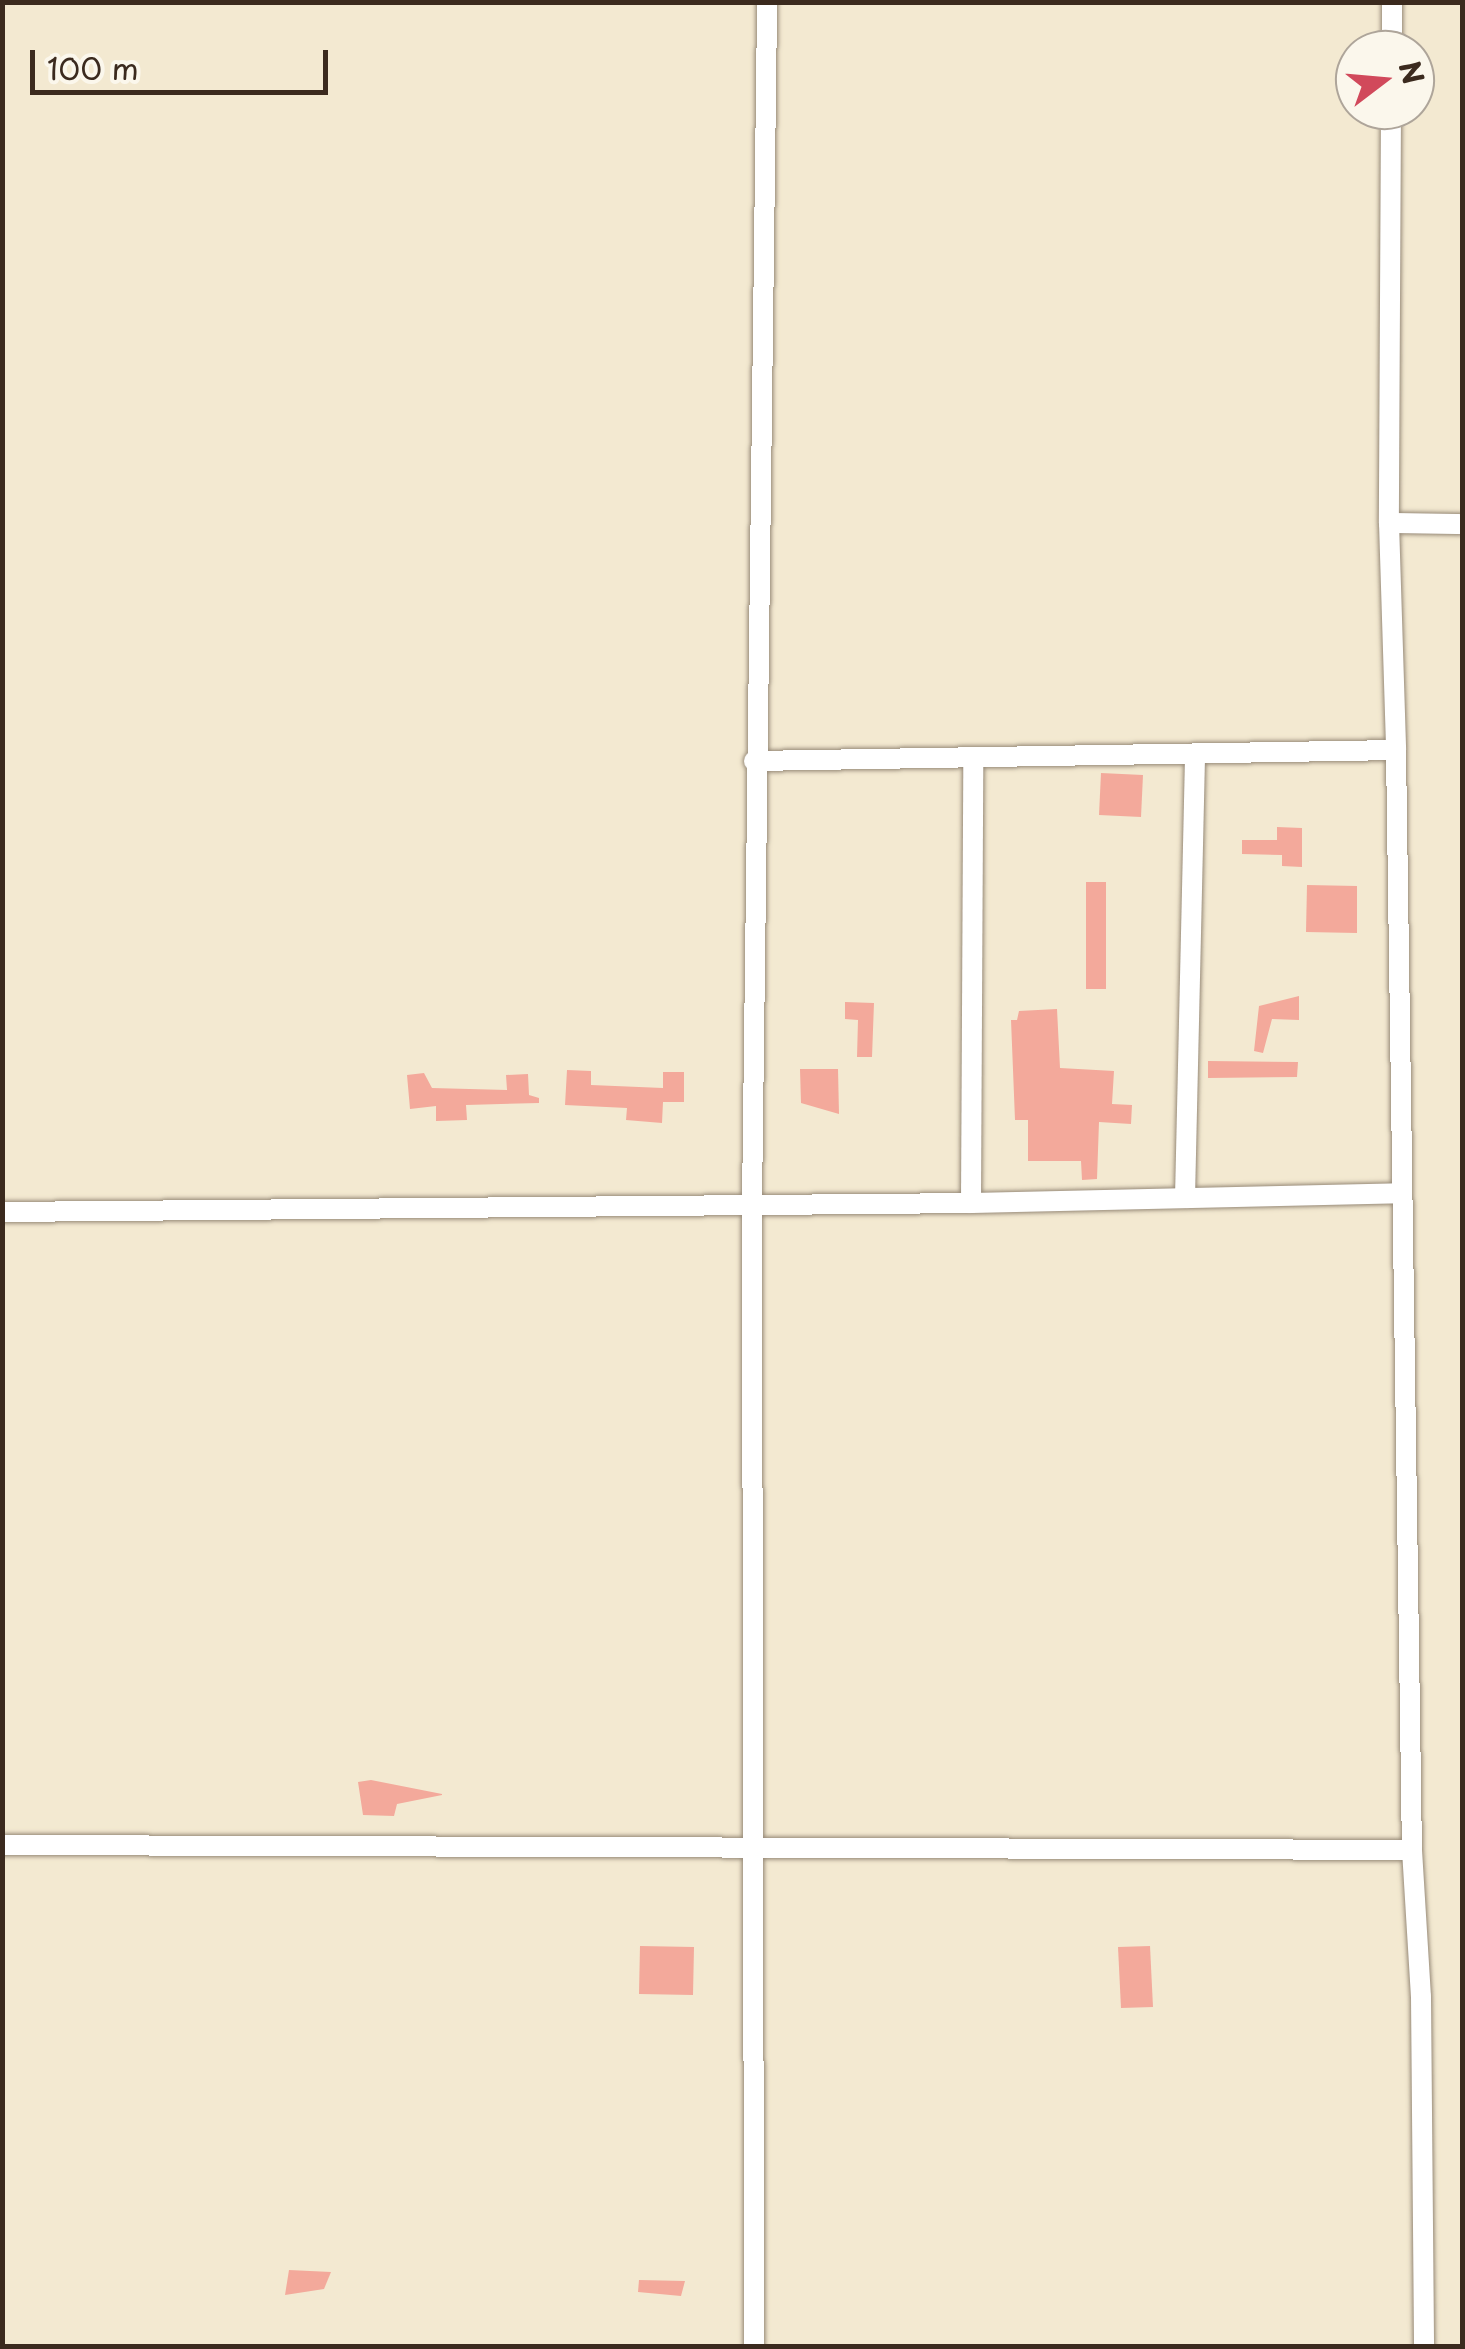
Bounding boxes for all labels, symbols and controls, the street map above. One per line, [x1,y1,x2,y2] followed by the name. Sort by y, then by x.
[35,30,332,92] scale bar
[1335,30,1435,130] north arrow
[47,45,139,90] text: 100 m
[1389,56,1436,89] text: N

